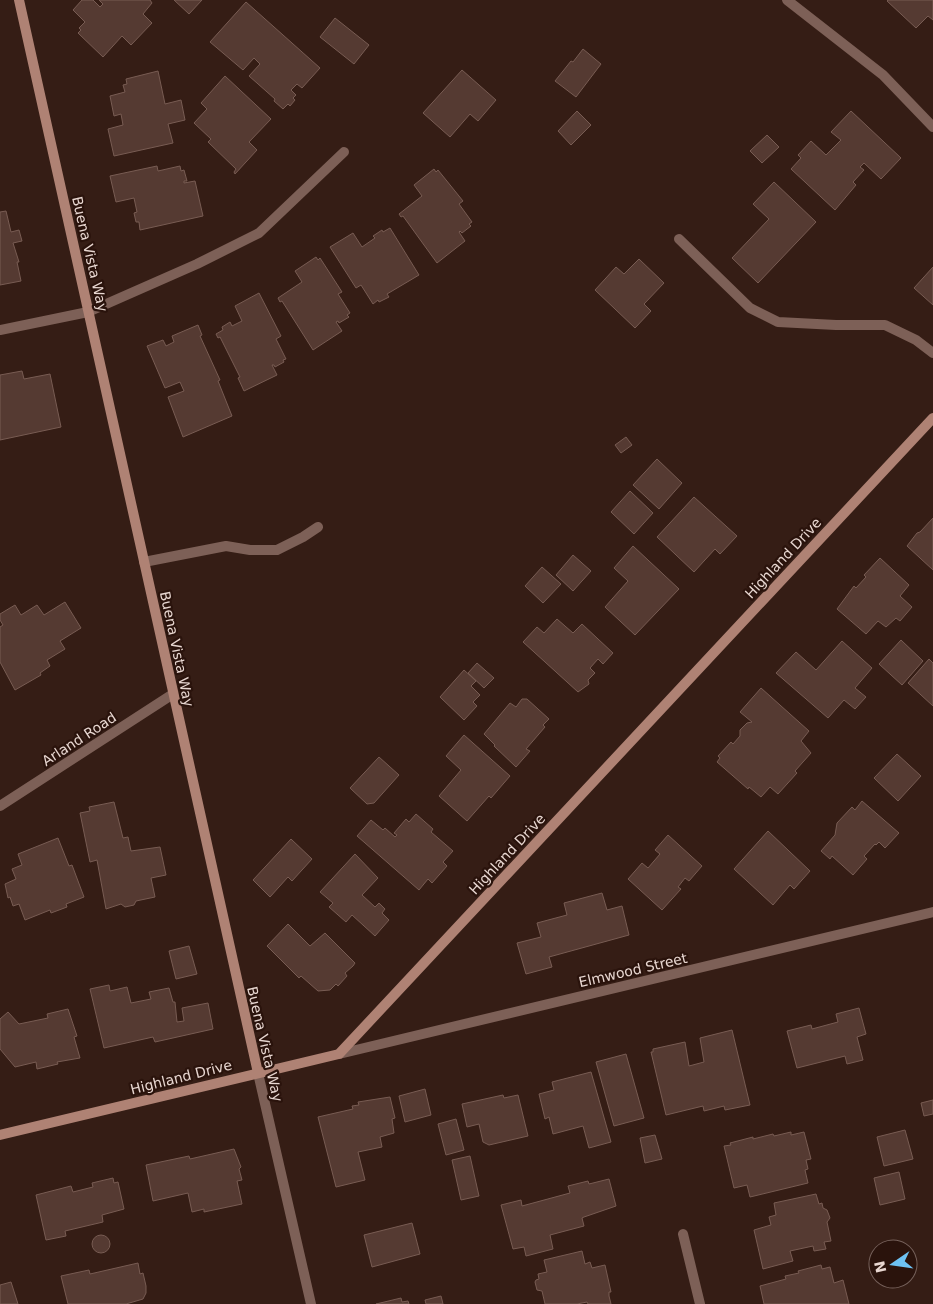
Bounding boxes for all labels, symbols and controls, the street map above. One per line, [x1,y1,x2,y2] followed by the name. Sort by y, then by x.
[69,195,111,313] street label: Buena Vista Way
[742,514,824,602] street label: Highland Drive
[157,590,197,708] street label: Buena Vista Way
[39,709,119,769] street label: Arland Road
[466,810,548,898] street label: Highland Drive
[577,950,689,990] street label: Elmwood Street
[244,985,286,1103] street label: Buena Vista Way
[129,1057,233,1097] street label: Highland Drive
[868,1239,918,1289] north arrow
[871,1259,889,1274] text: N

